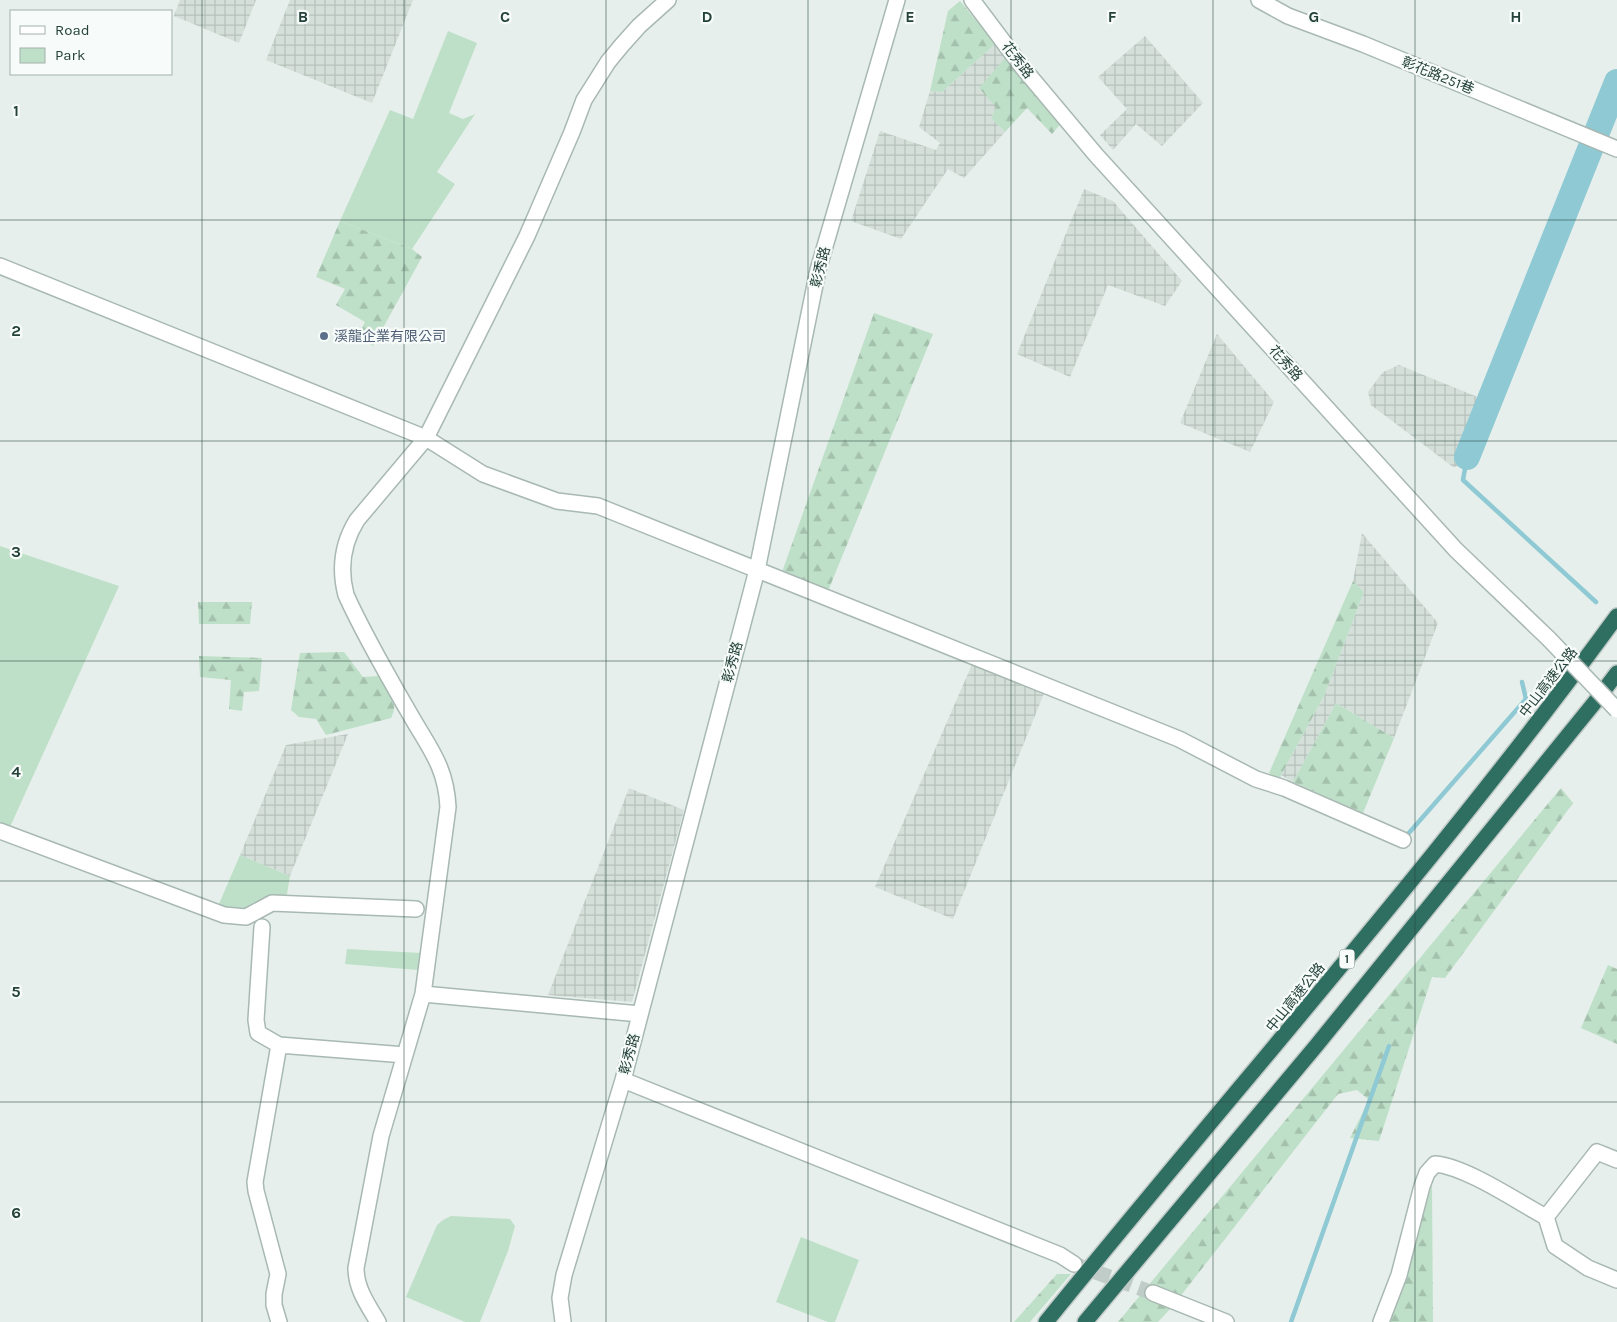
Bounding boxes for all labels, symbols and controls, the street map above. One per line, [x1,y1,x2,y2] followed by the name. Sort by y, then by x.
[298,7,308,26] text: B
[500,7,510,26] text: C
[702,7,713,26] text: D
[905,7,915,26] text: E
[1108,7,1117,26] text: F
[1309,7,1319,26] text: G
[1510,7,1522,26] text: H
[10,10,172,75] legend
[55,21,90,39] text: Road
[998,39,1037,82] street label: 花秀路
[55,46,85,64] text: Park
[1399,53,1477,98] street label: 彰花路251巷
[13,101,19,120] text: 1
[807,245,834,290] street label: 彰秀路
[11,321,21,340] text: 2
[334,328,446,345] place label: 溪龍企業有限公司
[318,330,330,342] marker: 溪龍企業有限公司
[1265,342,1306,385] street label: 花秀路
[11,542,21,561] text: 3
[719,640,746,685] street label: 彰秀路
[1516,644,1581,721] street label: 中山高速公路
[11,762,21,781] text: 4
[1340,950,1354,969] road number: 1
[1262,959,1328,1035] street label: 中山高速公路
[11,982,21,1001] text: 5
[616,1032,643,1077] street label: 彰秀路
[11,1203,21,1222] text: 6

